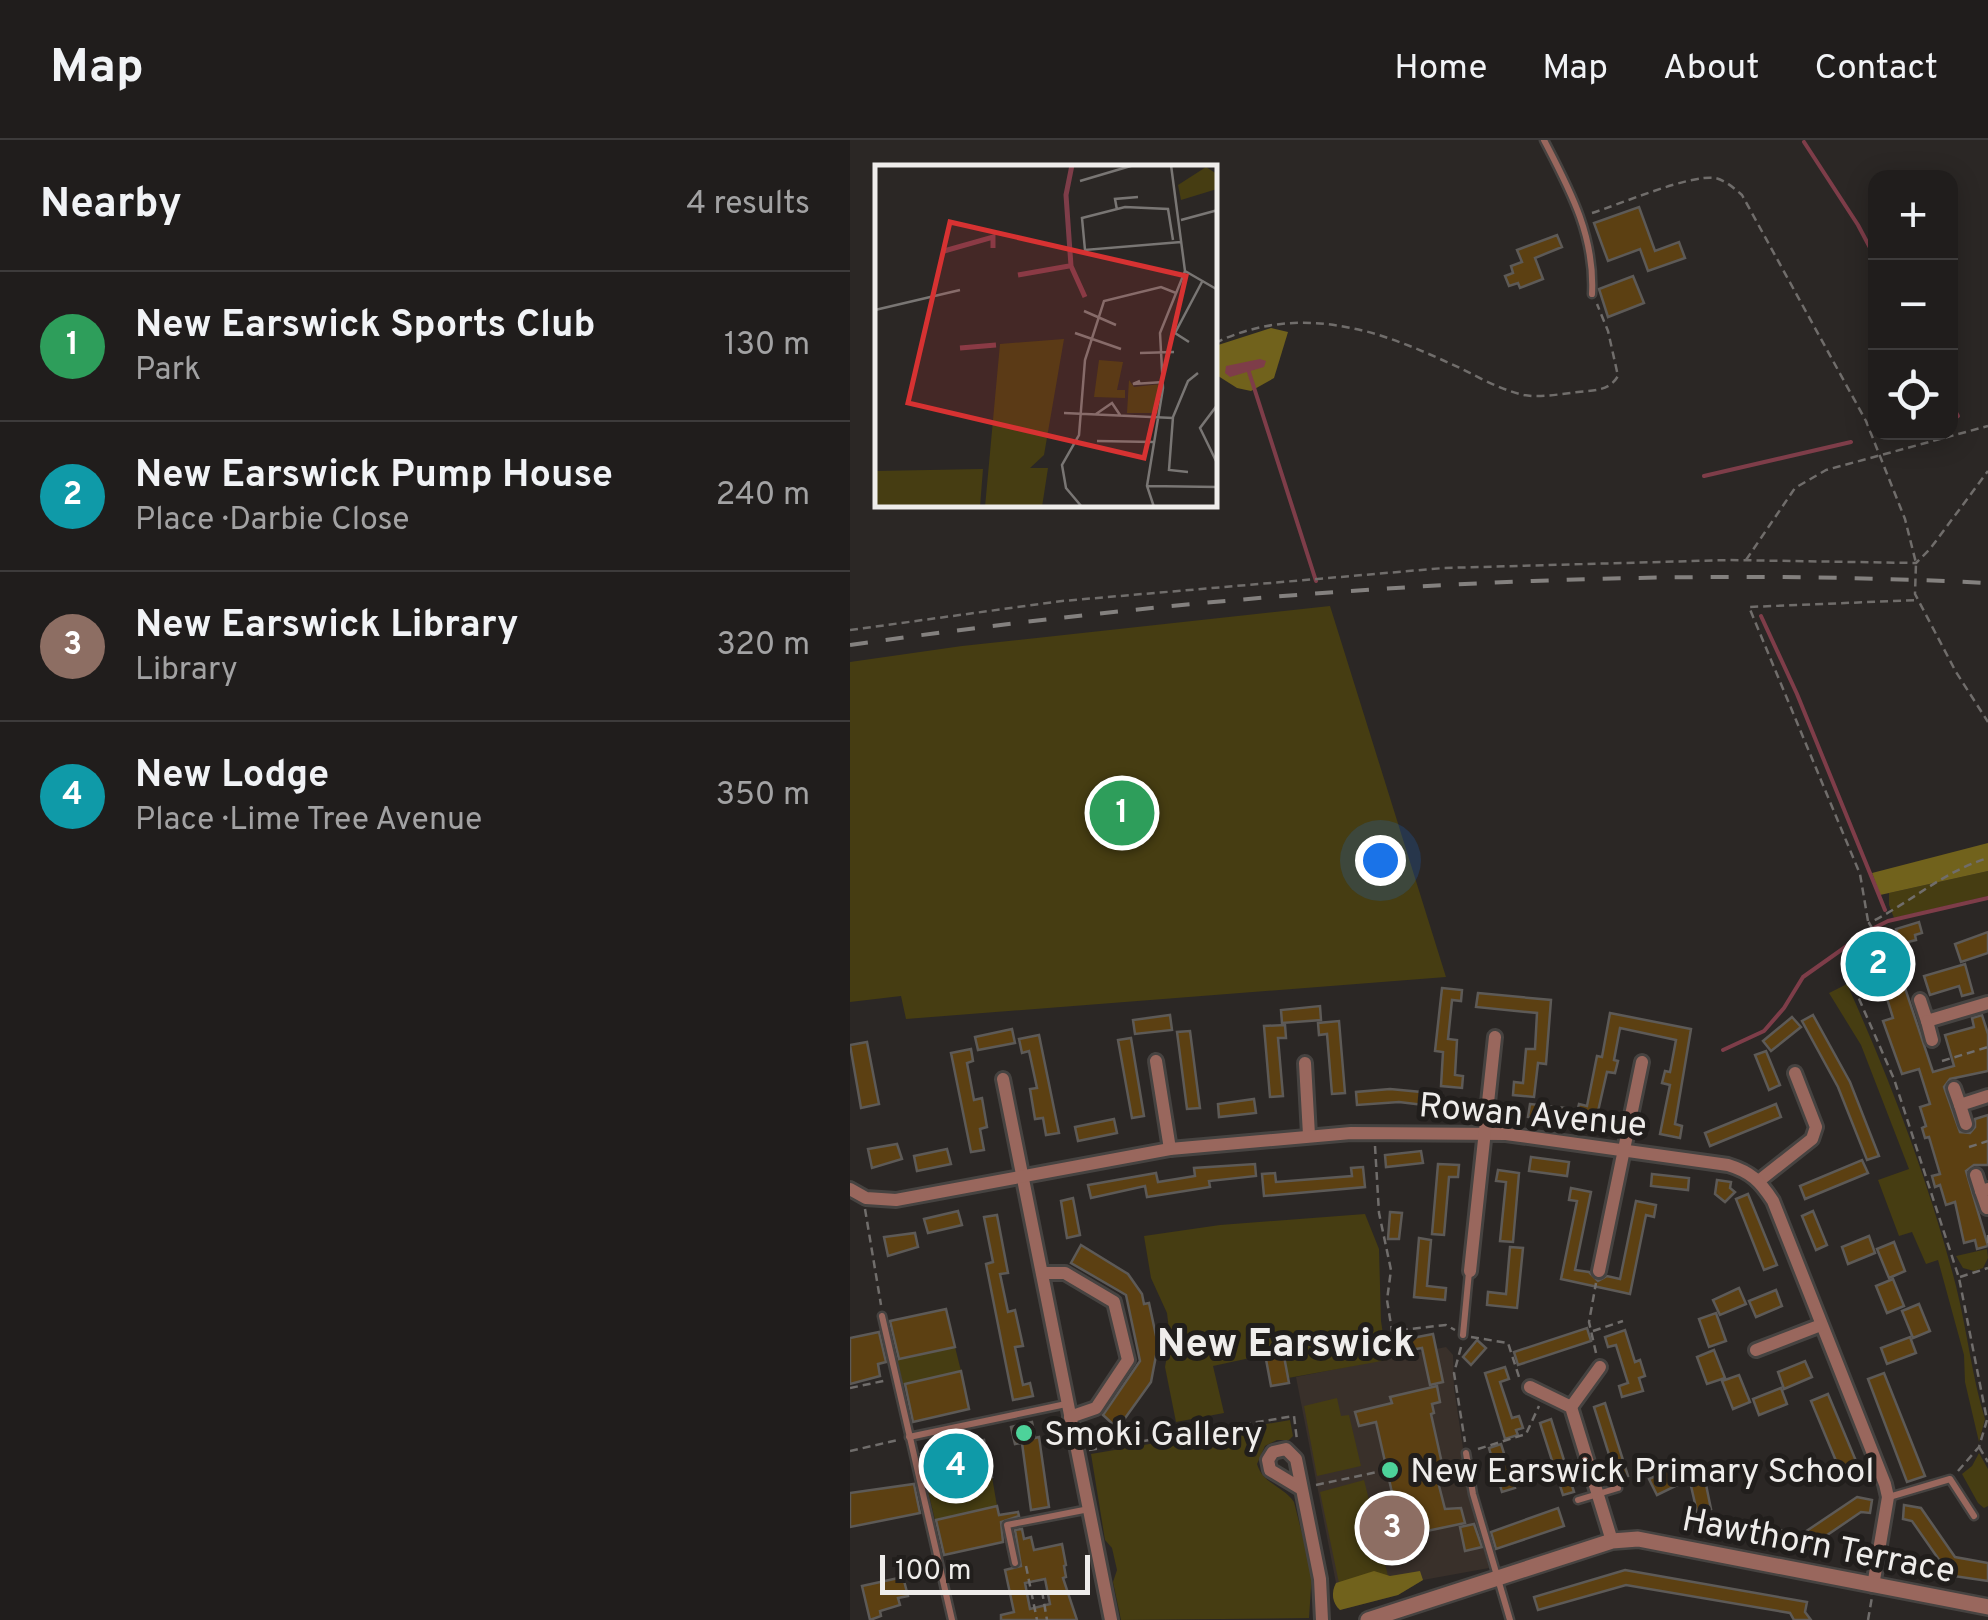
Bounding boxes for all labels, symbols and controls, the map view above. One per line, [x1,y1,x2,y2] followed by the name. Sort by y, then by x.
[50,39,144,99] text: Map
[1394,47,1487,91] text: Home
[1542,47,1608,91] text: Map
[1663,47,1759,91] text: About
[1814,47,1938,91] text: Contact
[875,165,1218,508] inset map
[1868,170,1958,440] map controls
[1868,170,1958,260] button: +
[40,179,182,232] text: Nearby
[686,185,810,225] text: 4 results
[1868,260,1958,350] button: −
[135,302,595,351] text: New Earswick Sports Club
[66,326,79,366] text: 1
[724,326,810,366] text: 130 m
[1868,350,1958,440] button: locate
[135,351,201,391] text: Park
[135,452,613,501] text: New Earswick Pump House
[63,476,82,516] text: 2
[716,476,810,516] text: 240 m
[135,501,410,541] text: Place · Darbie Close
[135,602,519,651] text: New Earswick Library
[63,626,82,666] text: 3
[717,626,810,666] text: 320 m
[135,651,238,691] text: Library
[135,752,329,801] text: New Lodge
[62,776,83,816] text: 4
[716,776,810,816] text: 350 m
[1090,776,1154,850] pin: 1
[135,801,482,841] text: Place · Lime Tree Avenue
[1355,835,1406,886] your location
[1846,926,1910,1002] pin: 2
[1417,1085,1649,1149] street label: Rowan Avenue
[1157,1321,1415,1371] district label: New Earswick
[1044,1414,1263,1458] place label: Smoki Gallery
[1013,1422,1035,1444] marker: Smoki Gallery
[924,1428,988,1504] pin: 4
[1410,1451,1874,1495] place label: New Earswick Primary School
[1379,1459,1401,1481] marker: New Earswick Primary School
[1360,1490,1424,1566] pin: 3
[1678,1499,1959,1595] street label: Hawthorn Terrace
[880,1550,1090,1594] scale bar
[895,1554,971,1590] text: 100 m

